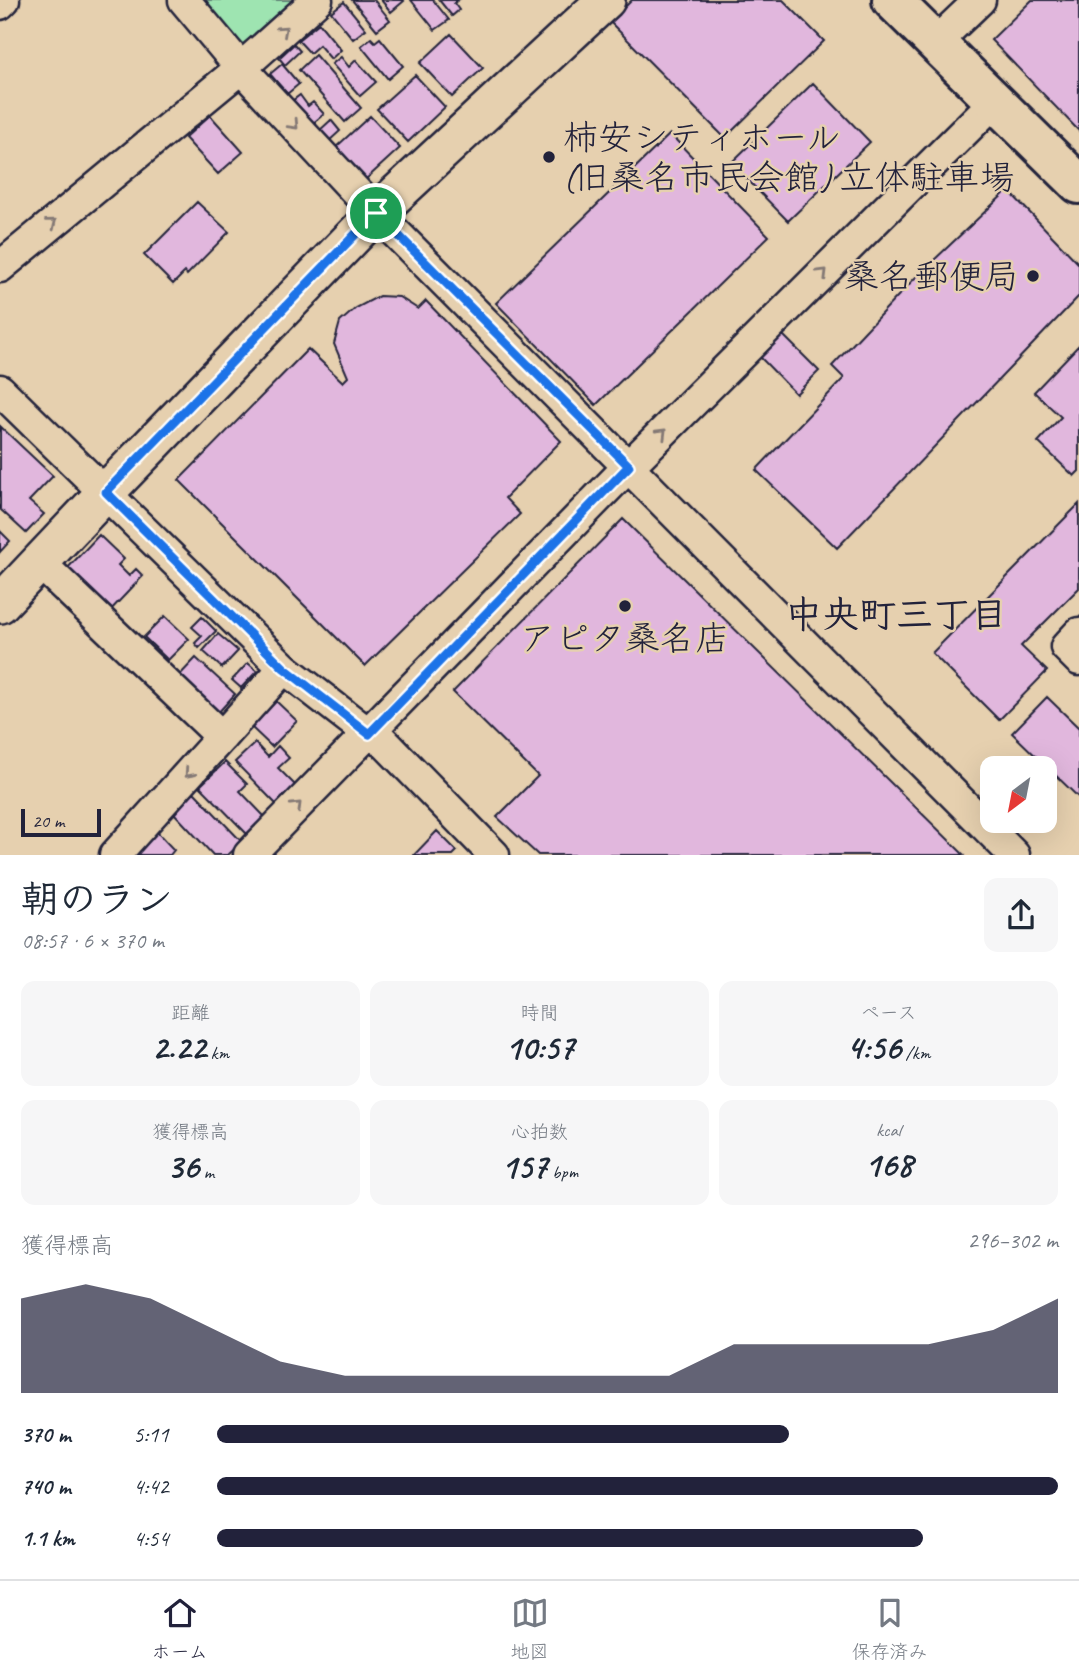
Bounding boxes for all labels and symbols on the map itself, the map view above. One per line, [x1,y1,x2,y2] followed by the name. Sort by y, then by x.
[275,26,288,38] one-way arrow
[563,115,1015,200] place label: 柿安シティホール (旧桑名市民会館) 立体駐車場
[285,117,298,130] one-way arrow
[541,149,557,165] marker: 柿安シティホール (旧桑名市民会館) 立体駐車場
[346,183,406,243] pin
[43,219,56,231] one-way arrow
[844,254,1019,299] place label: 桑名郵便局
[815,268,828,281] one-way arrow
[1025,268,1041,284] marker: 桑名郵便局
[654,429,667,442] one-way arrow
[785,591,1007,638] district label: 中央町三丁目
[617,598,633,614] marker: アピタ桑名店
[520,616,730,661] place label: アピタ桑名店
[980,756,1057,833] north arrow
[185,765,198,778] one-way arrow
[289,801,302,814] one-way arrow
[21,806,102,837] scale bar

